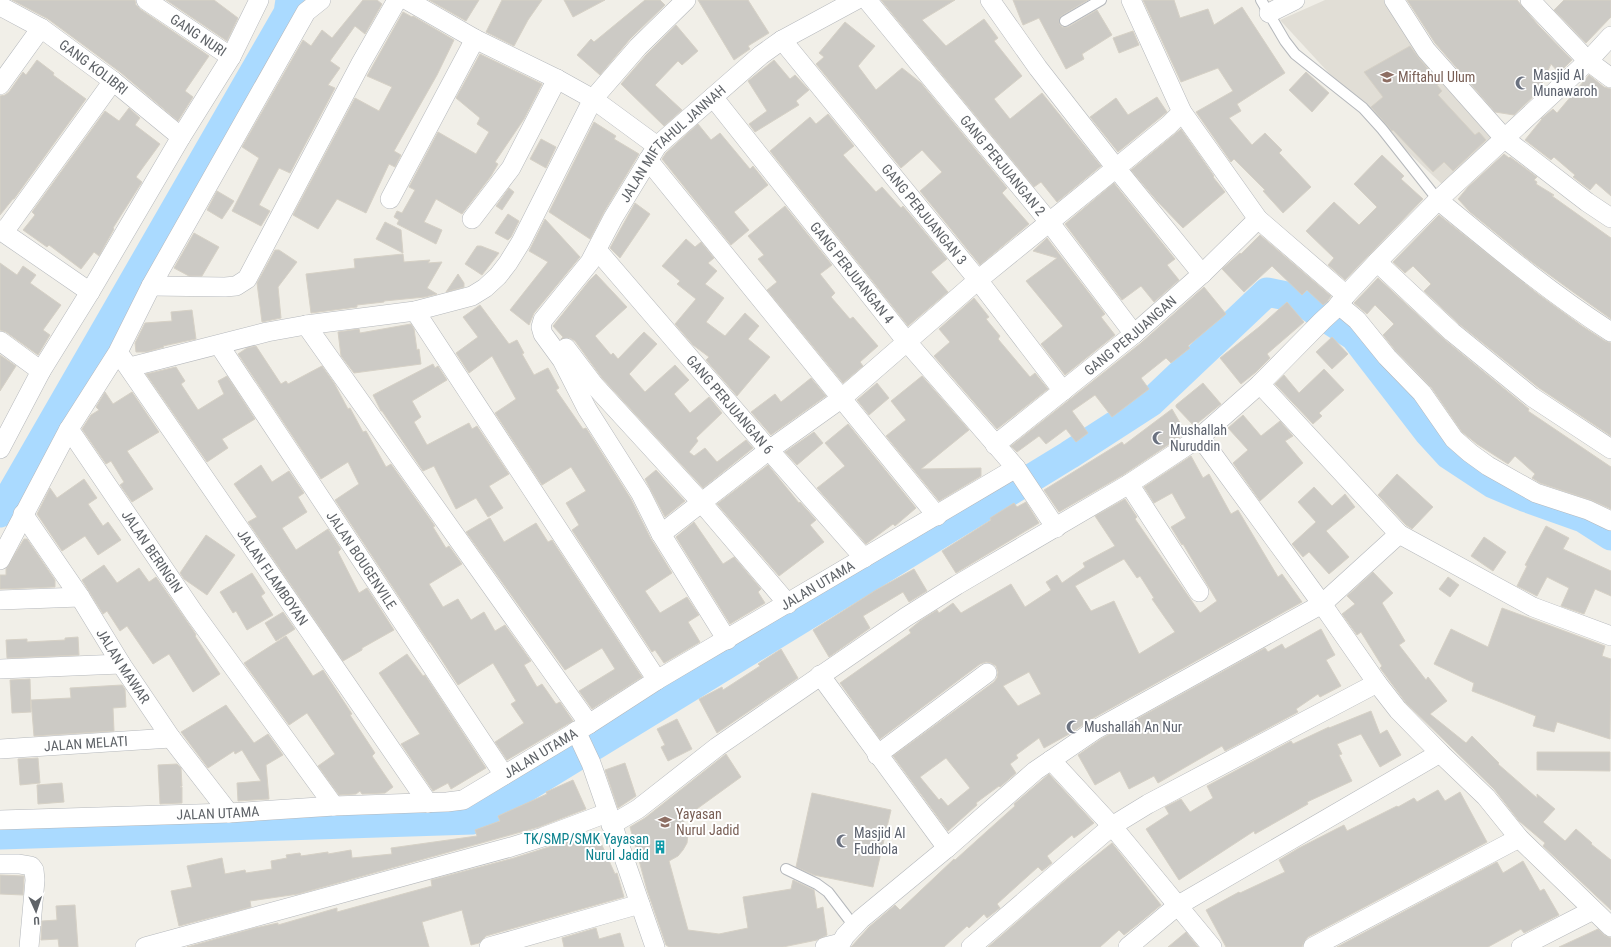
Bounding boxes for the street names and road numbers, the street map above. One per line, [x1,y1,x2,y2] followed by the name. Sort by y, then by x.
[167,11,229,60] street label: GANG NURI
[56,36,131,98] street label: GANG KOLIBRI
[617,82,729,205] street label: JALAN MIFTAHUL JANNAH
[957,112,1049,219] street label: GANG PERJUANGAN 2
[879,161,970,268] street label: GANG PERJUANGAN 3
[807,219,897,327] street label: GANG PERJUANGAN 4
[1081,293,1180,379] street label: GANG PERJUANGAN
[683,352,777,457] street label: GANG PERJUANGAN 6
[118,507,186,596] street label: JALAN BERINGIN
[323,508,400,612] street label: JALAN BOUGENVILE
[234,526,311,628] street label: JALAN FLAMBOYAN
[778,557,857,613] street label: JALAN UTAMA
[93,626,153,707] street label: JALAN MAWAR
[501,725,580,782] street label: JALAN UTAMA
[43,733,128,754] street label: JALAN MELATI
[176,803,260,823] street label: JALAN UTAMA

